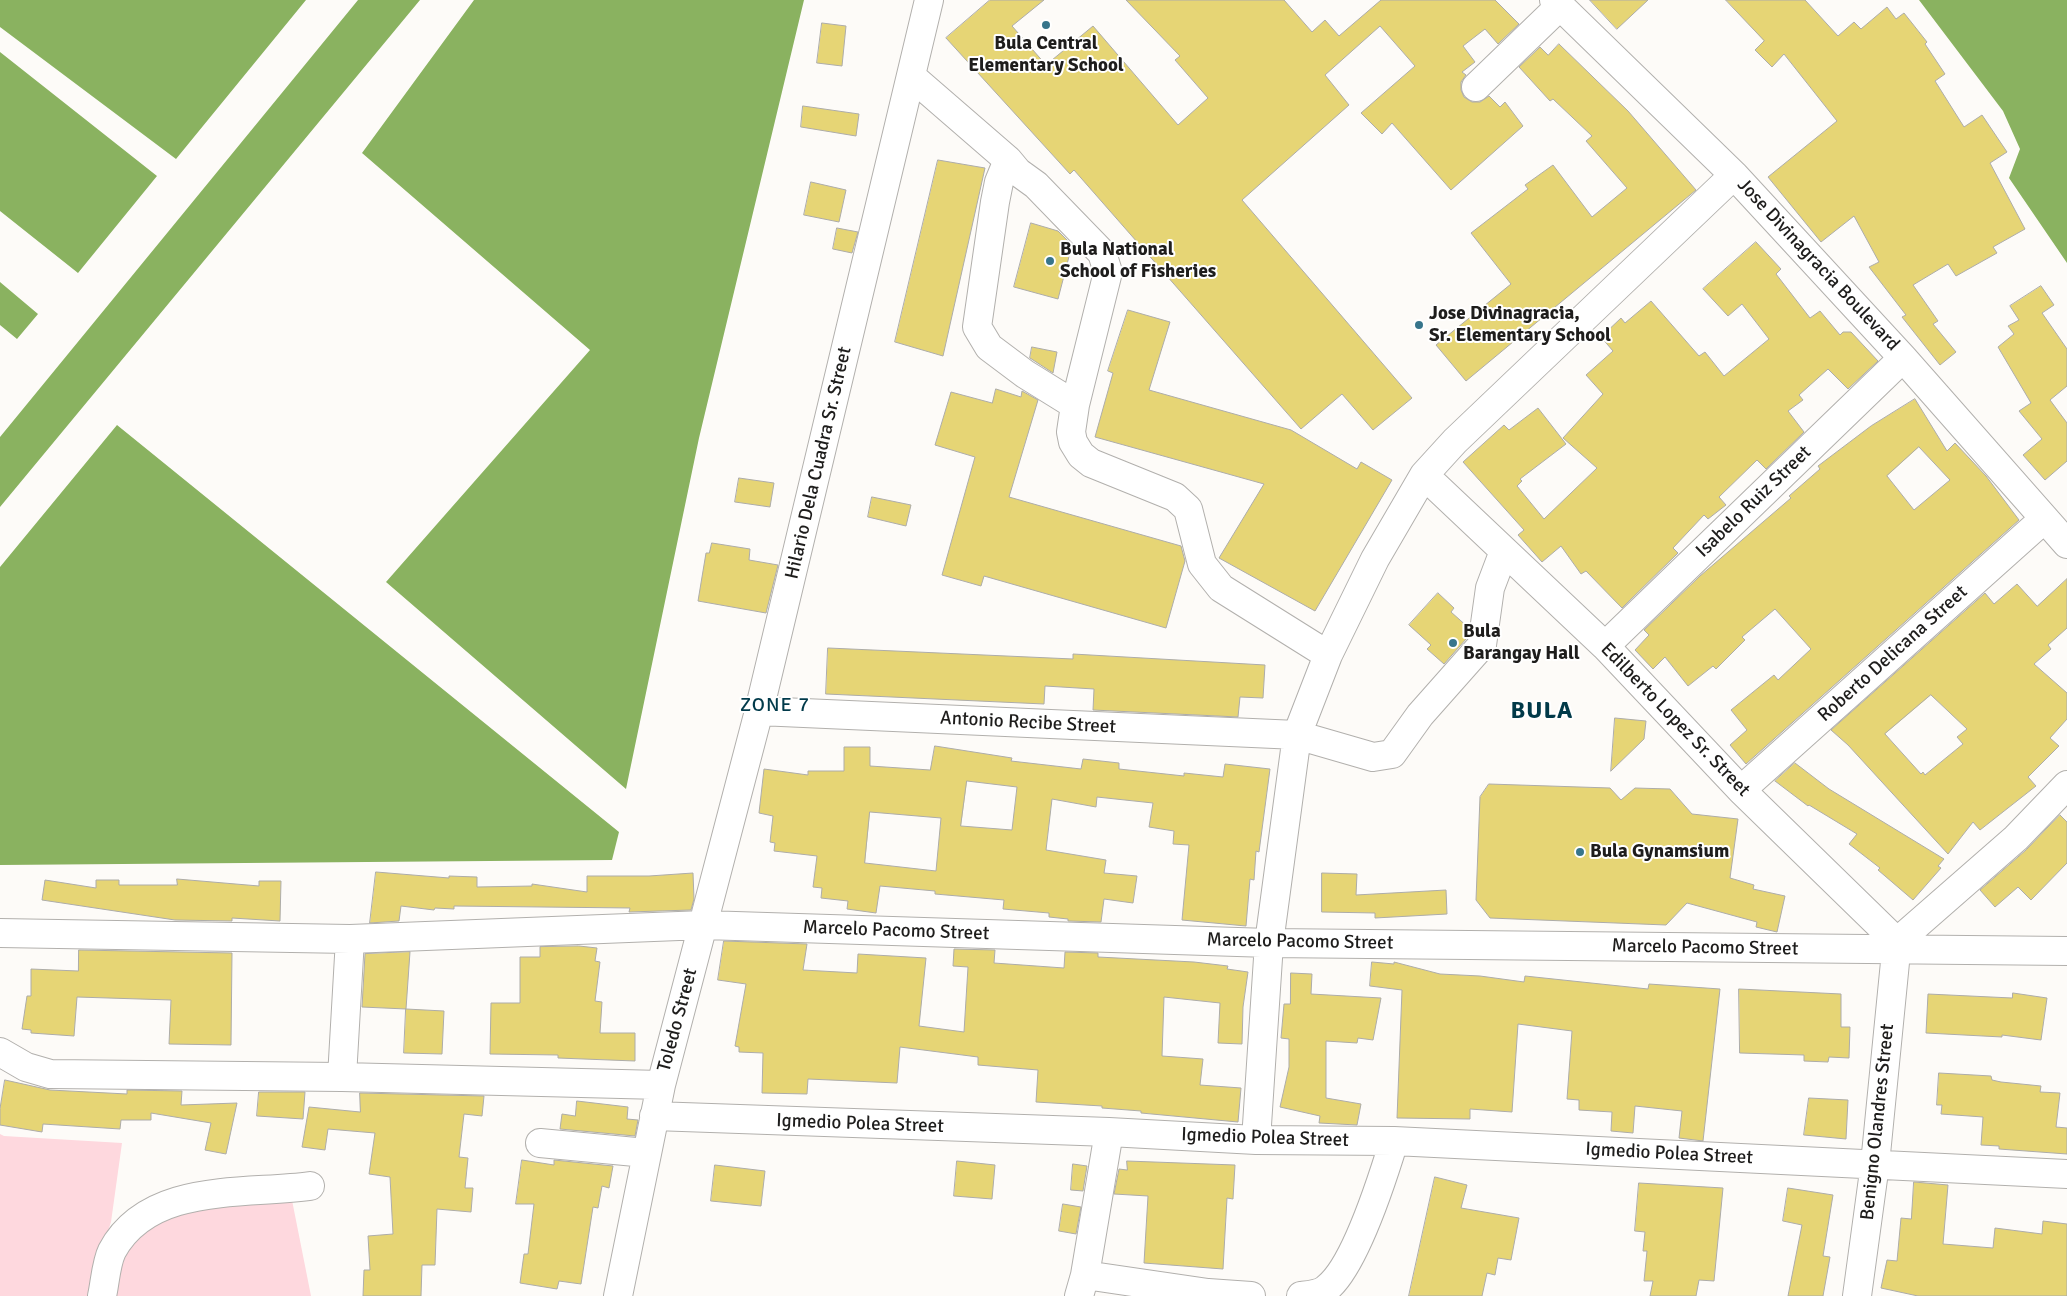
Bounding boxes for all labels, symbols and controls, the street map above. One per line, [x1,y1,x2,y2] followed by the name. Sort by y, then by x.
[1040,19,1052,31] marker: Bula Central Elementary School
[968,33,1124,77] place label: Bula Central Elementary School
[1732,174,1904,356] street label: Jose Divinagracia Boulevard
[1060,239,1216,283] place label: Bula National School of Fisheries
[1044,255,1056,267] marker: Bula National School of Fisheries
[1429,303,1611,347] place label: Jose Divinagracia, Sr. Elementary School
[1413,319,1425,331] marker: Jose Divinagracia, Sr. Elementary School
[781,344,857,582] street label: Hilario Dela Cuadra Sr. Street
[1692,441,1816,563] street label: Isabelo Ruiz Street
[1814,581,1972,727] street label: Roberto Delicana Street
[1463,621,1580,665] place label: Bula Barangay Hall
[1447,637,1459,649] marker: Bula Barangay Hall
[1596,638,1754,802] street label: Edilberto Lopez Sr. Street
[739,694,811,718] district label: ZONE 7
[1510,698,1574,726] district label: BULA
[939,707,1117,739] street label: Antonio Recibe Street
[1590,841,1729,863] place label: Bula Gynamsium
[1574,846,1586,858] marker: Bula Gynamsium
[802,916,990,946] street label: Marcelo Pacomo Street
[1206,929,1394,955] street label: Marcelo Pacomo Street
[1611,935,1799,961] street label: Marcelo Pacomo Street
[653,966,703,1074] street label: Toledo Street
[1856,1023,1900,1221] street label: Benigno Olandres Street
[776,1110,944,1138] street label: Igmedio Polea Street
[1181,1124,1349,1152] street label: Igmedio Polea Street
[1585,1138,1753,1170] street label: Igmedio Polea Street

